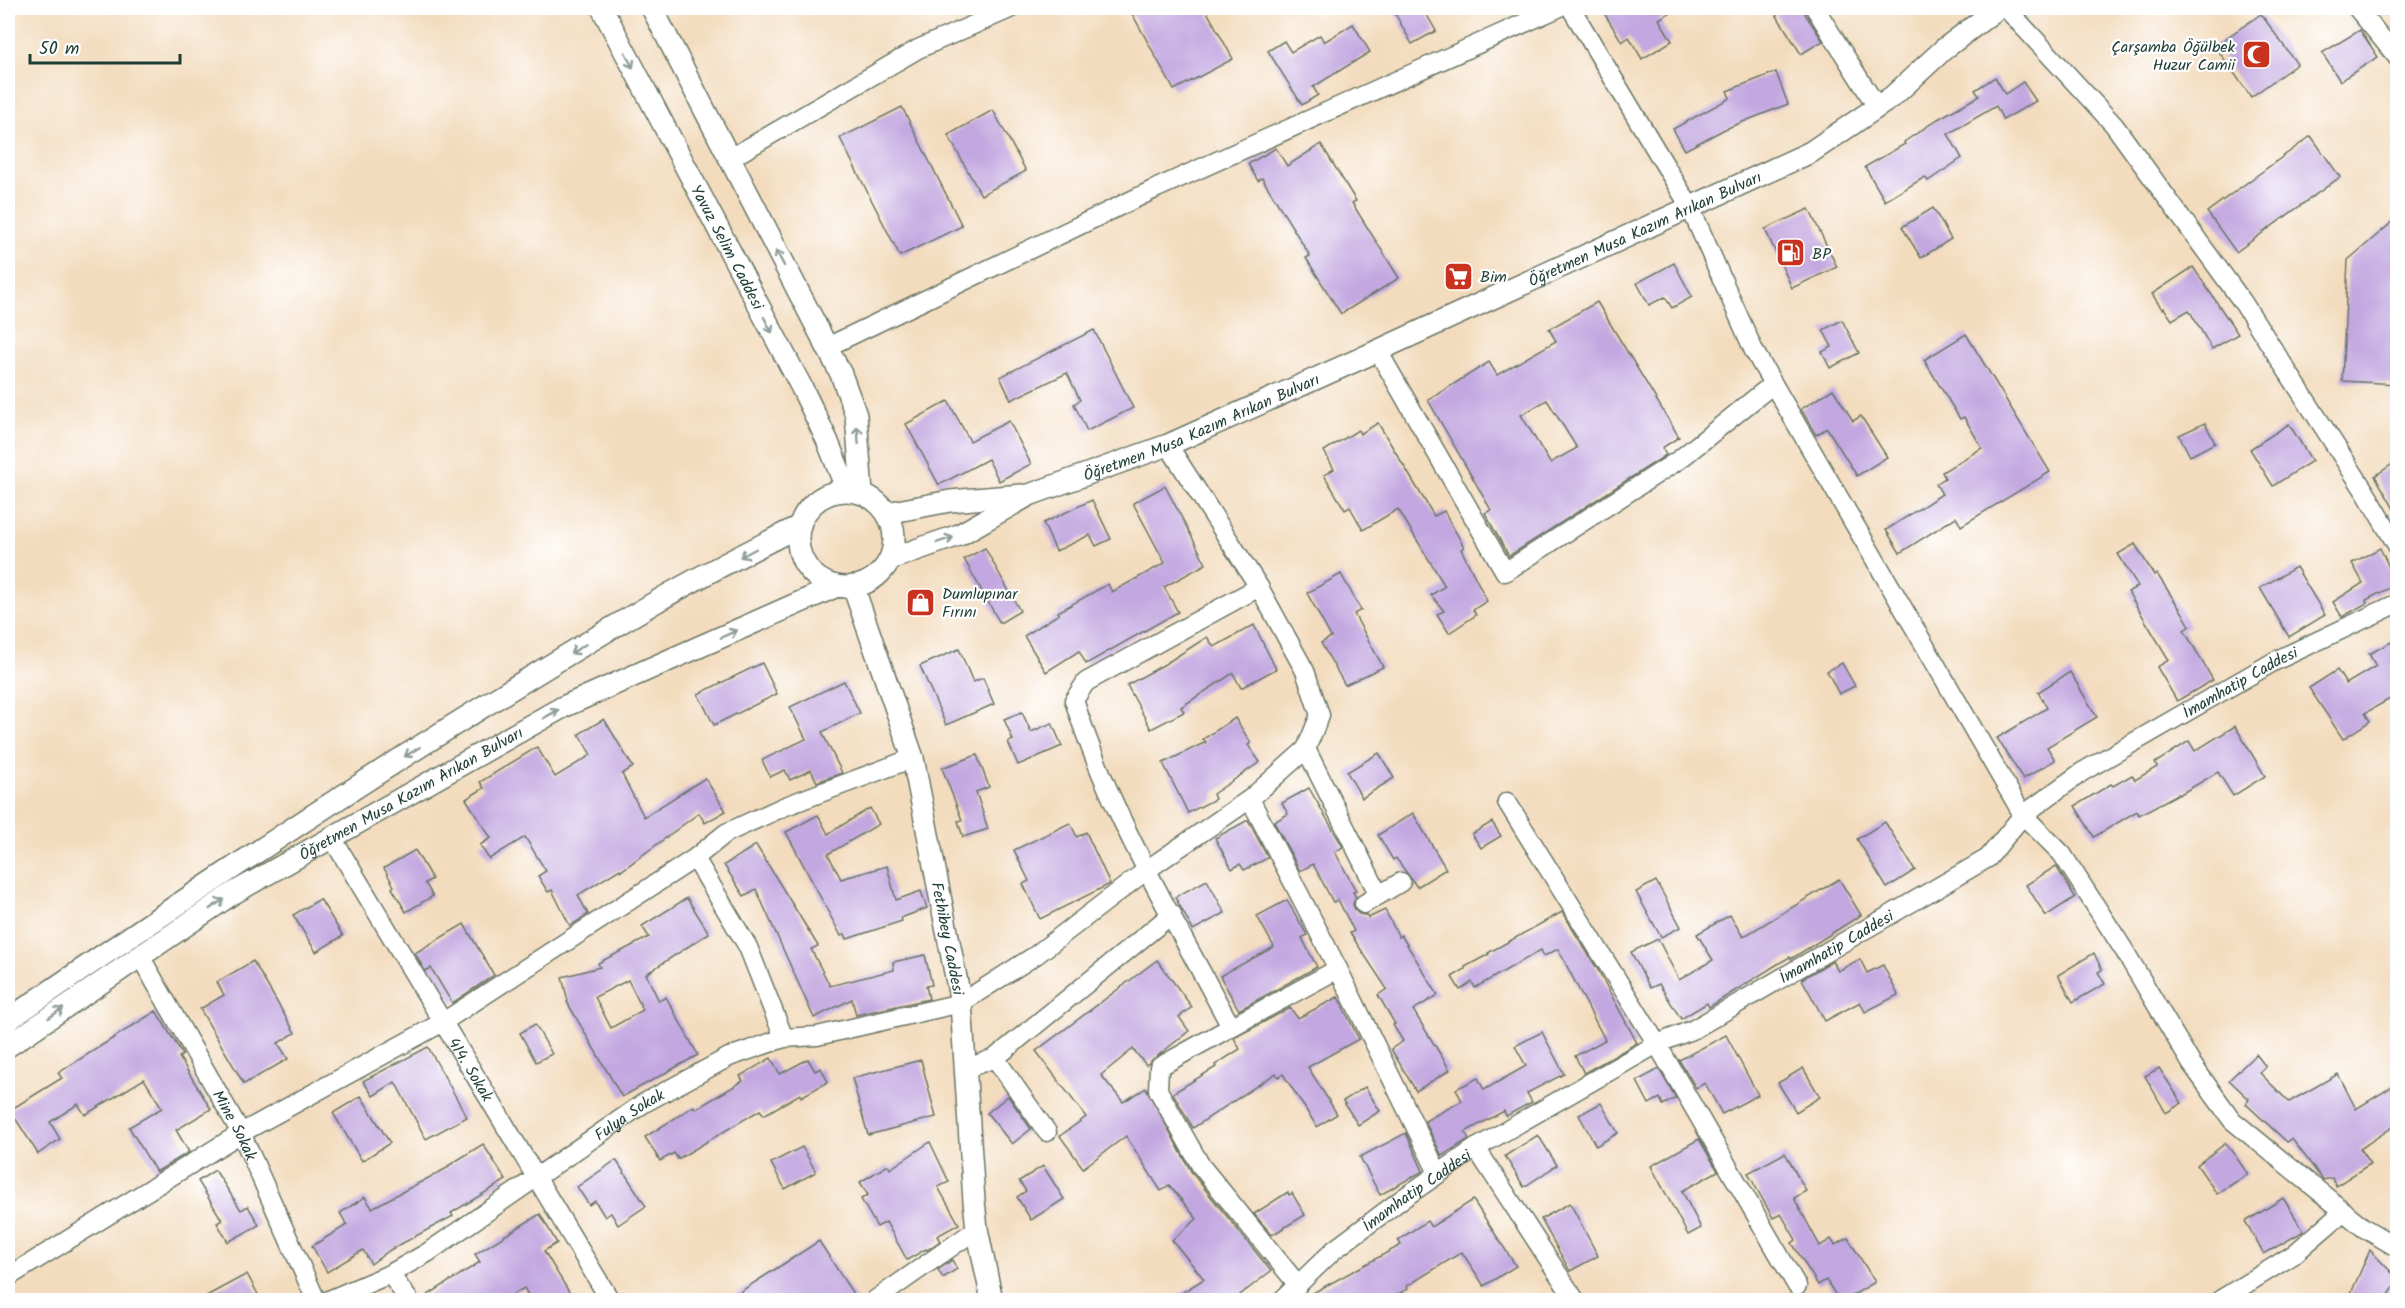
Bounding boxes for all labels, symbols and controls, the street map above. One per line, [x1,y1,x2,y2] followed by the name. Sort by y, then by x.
[30,27,180,65] scale bar
[39,35,79,64] text: 50 m
[2111,35,2236,78] place label: Çarşamba Öğülbek Huzur Camii
[2240,39,2272,71] mosque icon: Çarşamba Öğülbek Huzur Camii
[624,50,635,68] one-way arrow
[1525,165,1766,294] street label: Öğretmen Musa Kazım Arıkan Bulvarı
[683,181,770,316] street label: Yavuz Selim Caddesi
[1775,237,1807,269] fuel station icon: BP
[1812,242,1831,267] place label: BP
[774,249,786,267] one-way arrow
[1443,260,1475,292] supermarket icon: Bim
[1480,265,1507,290] place label: Bim
[763,316,775,334] one-way arrow
[1080,368,1324,488] street label: Öğretmen Musa Kazım Arıkan Bulvarı
[852,425,863,445] one-way arrow
[935,534,954,545] one-way arrow
[739,548,757,559] one-way arrow
[942,582,1019,625] place label: Dumlupınar Fırını
[905,586,937,618] shop icon: Dumlupınar Fırını
[719,628,737,639] one-way arrow
[2178,640,2303,726] street label: İmamhatip Caddesi
[570,644,587,656] one-way arrow
[542,708,559,720] one-way arrow
[295,721,528,868] street label: Öğretmen Musa Kazım Arıkan Bulvarı
[404,746,421,758] one-way arrow
[924,880,970,999] street label: Fethibey Caddesi
[209,898,225,910] one-way arrow
[1775,904,1900,991] street label: İmamhatip Caddesi
[47,1007,64,1019] one-way arrow
[441,1033,499,1107] street label: 414. Sokak
[590,1083,670,1148] street label: Fulya Sokak
[205,1086,263,1165] street label: Mine Sokak
[1357,1143,1478,1239] street label: İmamhatip Caddesi

